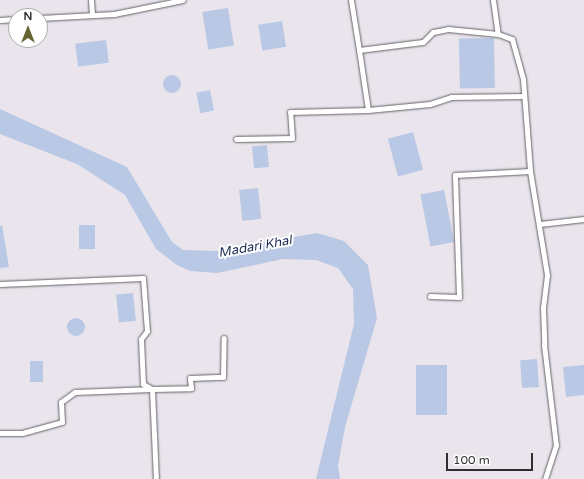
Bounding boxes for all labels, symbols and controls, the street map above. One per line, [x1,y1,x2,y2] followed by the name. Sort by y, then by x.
[8,8,48,48] north arrow
[24,10,32,23] text: N
[217,233,293,261] water label: Madari Khal
[448,445,535,471] scale bar
[453,453,490,467] text: 100 m

